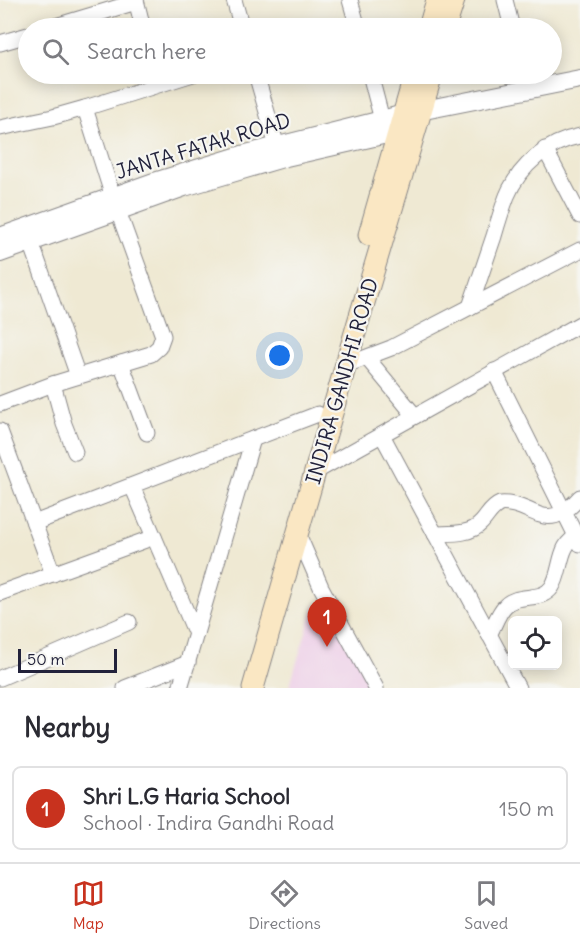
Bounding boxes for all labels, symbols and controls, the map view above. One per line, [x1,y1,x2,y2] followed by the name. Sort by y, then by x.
[18,18,562,84] search box
[39,35,72,68] icon: search
[87,37,206,65] text: Search here
[113,107,293,184] street label: JANTA FATAK ROAD
[300,275,383,487] street label: INDIRA GANDHI ROAD
[265,341,294,370] your location
[308,598,346,647] pin: 1
[508,616,562,670] map controls
[508,616,562,670] button: locate
[18,646,117,674] scale bar
[27,649,65,669] text: 50 m
[24,711,110,744] text: Nearby
[83,782,290,810] text: Shri L.G Haria School
[42,796,49,821] text: 1
[499,796,554,821] text: 150 m
[83,810,334,835] text: School · Indira Gandhi Road
[72,877,105,933] tab: Map
[248,877,321,933] tab: Directions
[464,877,508,933] tab: Saved

